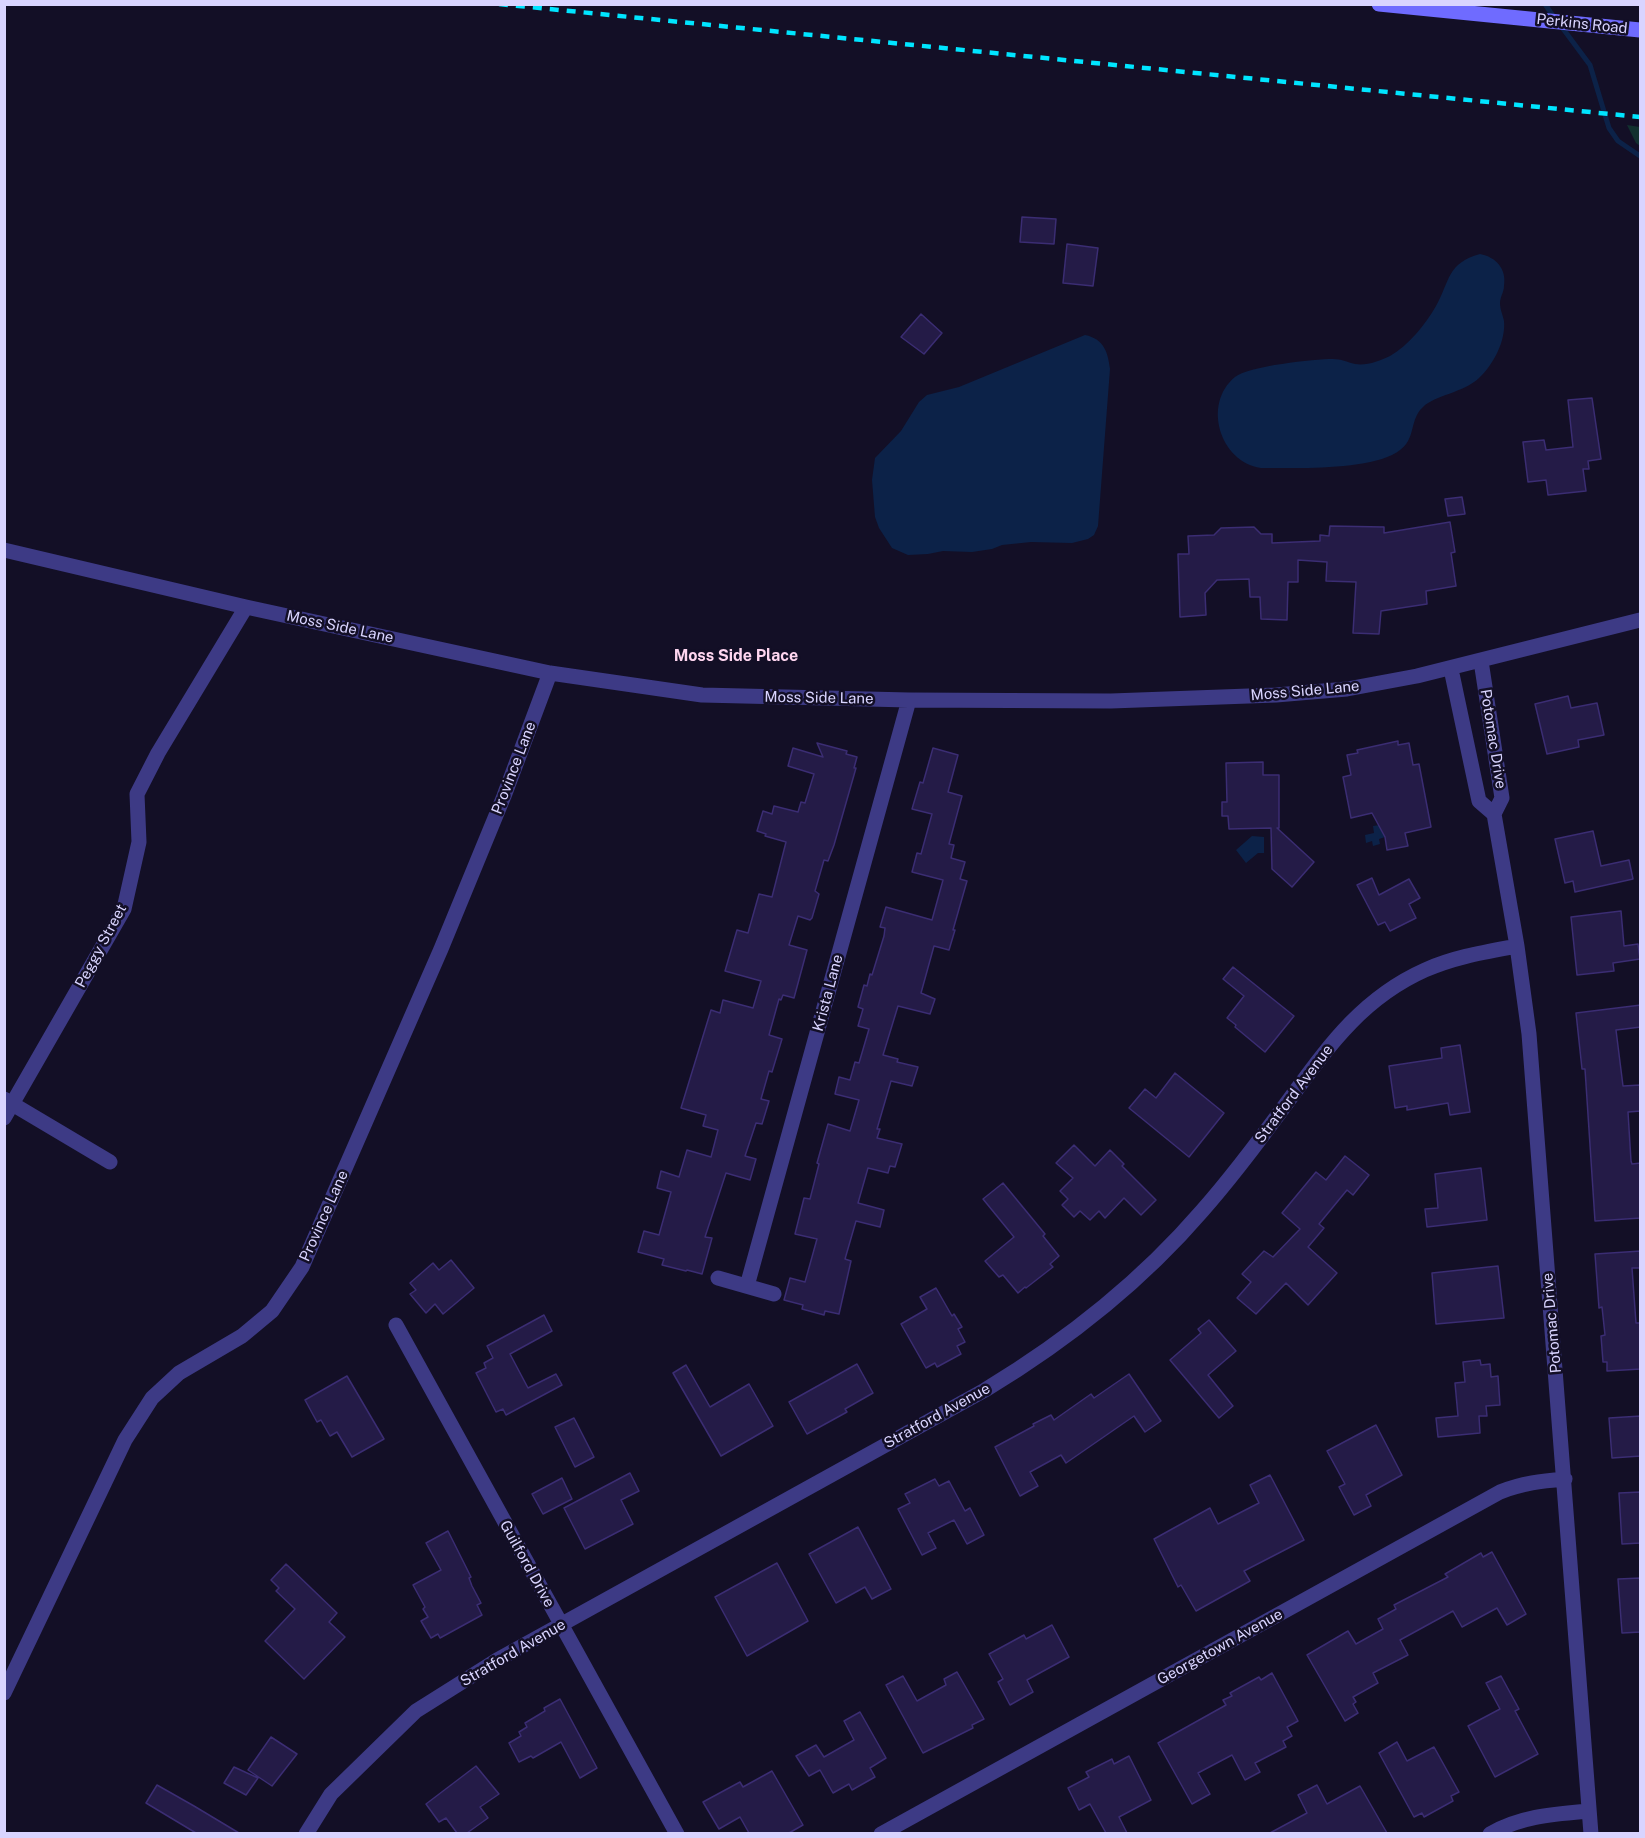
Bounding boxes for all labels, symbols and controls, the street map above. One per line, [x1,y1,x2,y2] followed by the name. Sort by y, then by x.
[1536,10,1628,38] street label: Perkins Road
[285,607,395,647] street label: Moss Side Lane
[674,646,798,666] district label: Moss Side Place
[1250,677,1360,705] street label: Moss Side Lane
[764,688,874,708] street label: Moss Side Lane
[1476,688,1510,790] street label: Potomac Drive
[488,719,540,817] street label: Province Lane
[71,901,131,991] street label: Peggy Street
[809,953,847,1033] street label: Krista Lane
[1251,1041,1337,1147] street label: Stratford Avenue
[296,1168,352,1264] street label: Province Lane
[1539,1272,1565,1374] street label: Potomac Drive
[881,1379,993,1453] street label: Stratford Avenue
[496,1517,558,1611] street label: Guilford Drive
[1154,1605,1286,1689] street label: Georgetown Avenue
[457,1616,569,1690] street label: Stratford Avenue

